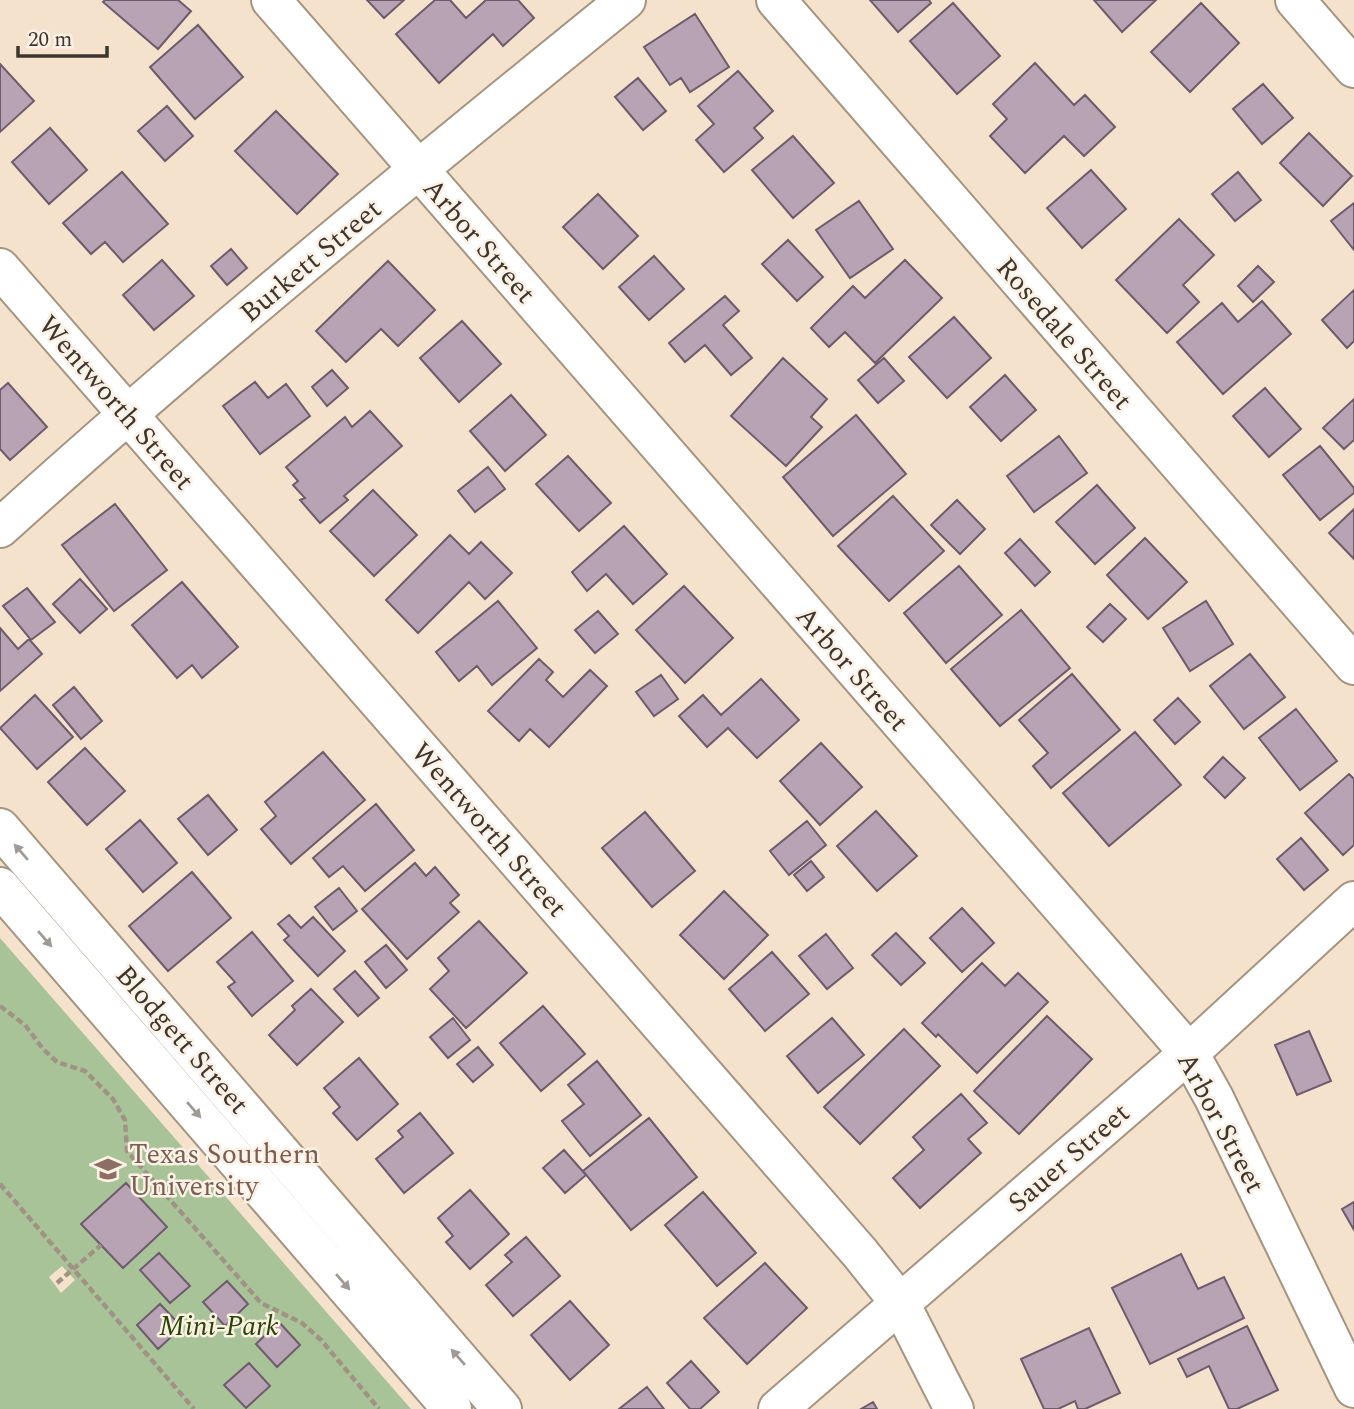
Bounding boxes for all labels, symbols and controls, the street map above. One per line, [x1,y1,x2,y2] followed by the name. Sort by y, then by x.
[18,14,107,58] scale bar
[28,24,72,56] text: 20 m
[412,169,546,314] street label: Arbor Street
[230,189,392,334] street label: Burkett Street
[985,248,1143,420] street label: Rosedale Street
[27,306,205,500] street label: Wentworth Street
[785,597,919,742] street label: Arbor Street
[400,733,578,927] street label: Wentworth Street
[14,844,30,861] one-way arrow
[37,930,53,948] one-way arrow
[105,956,259,1124] street label: Blodgett Street
[1165,1044,1276,1201] street label: Arbor Street
[998,1093,1140,1224] street label: Sauer Street
[186,1101,202,1118] one-way arrow
[129,1133,320,1208] place label: Texas Southern University
[93,1154,123,1184] school or university icon: Texas Southern University
[336,1273,351,1291] one-way arrow
[159,1305,279,1348] park label: Mini-Park
[451,1349,466,1366] one-way arrow

